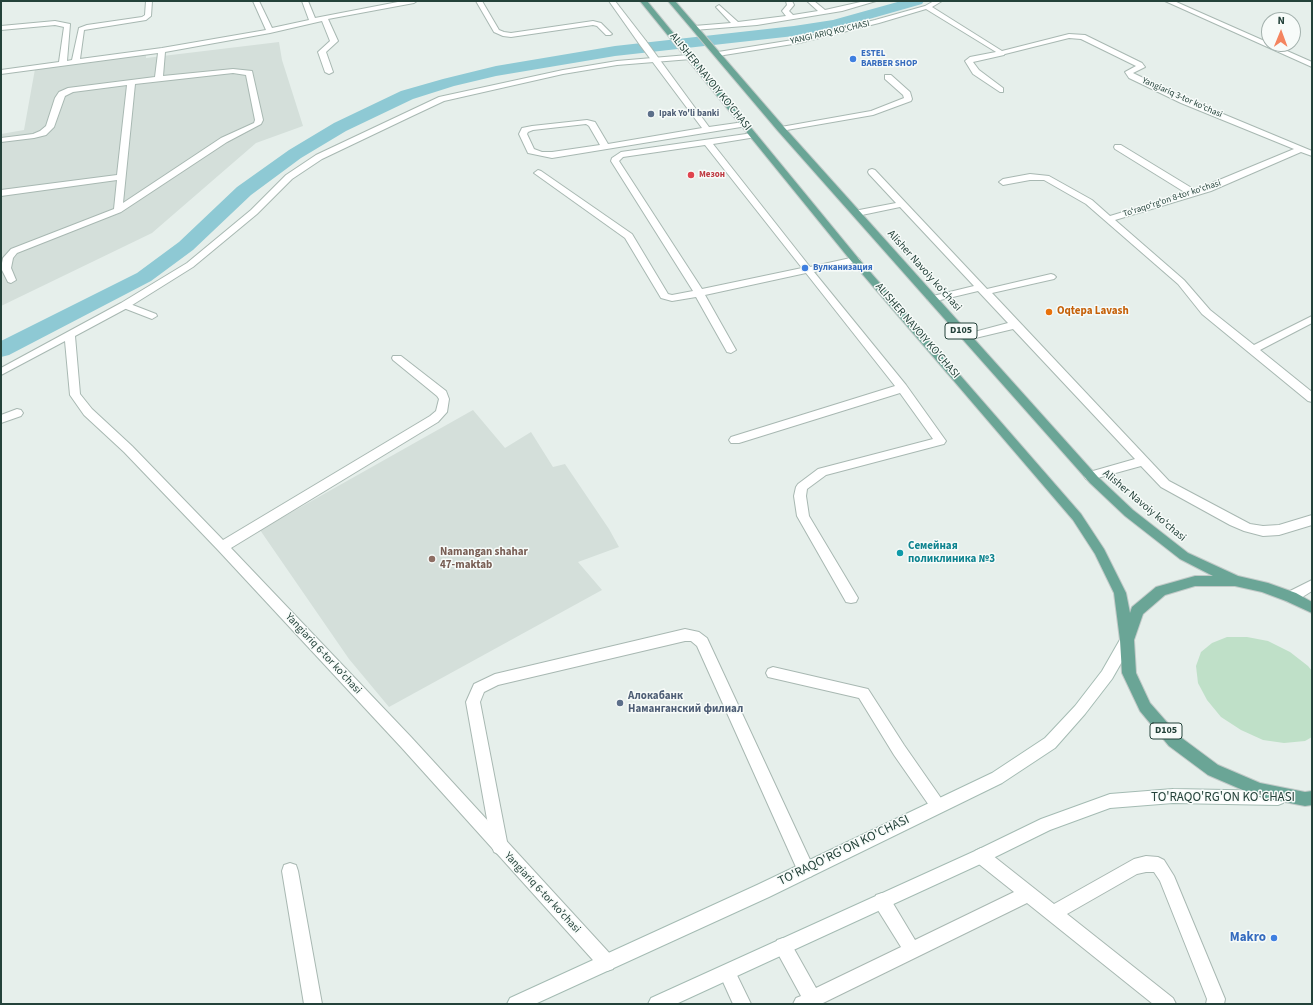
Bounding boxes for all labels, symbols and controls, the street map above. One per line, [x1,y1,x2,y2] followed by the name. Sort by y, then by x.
[1261,12,1301,52] north arrow
[1277,13,1285,28] text: N
[789,19,871,47] street label: YANGI ARIQ KO‘CHASI
[666,30,754,134] street label: ALISHER NAVOIY KO'CHASI
[861,49,917,70] place label: ESTEL BARBER SHOP
[848,54,858,64] marker: ESTEL BARBER SHOP
[1140,75,1224,121] street label: Yangiariq 3-tor koʻchasi
[646,109,656,119] marker: Ipak Yo'li banki
[659,109,719,119] place label: Ipak Yo'li banki
[686,170,696,180] marker: Мезон
[699,170,725,180] place label: Мезон
[1122,178,1222,220] street label: Toʻraqoʻrgʻon 8-tor koʻchasi
[884,228,964,314] street label: Alisher Navoiy koʻchasi
[800,263,810,273] marker: Вулканизация
[813,263,873,273] place label: Вулканизация
[872,281,962,381] street label: ALISHER NAVOIY KO'CHASI
[1057,305,1129,319] place label: Oqtepa Lavash
[1044,307,1054,317] marker: Oqtepa Lavash
[945,323,977,339] road number: D105
[1100,467,1188,545] street label: Alisher Navoiy koʻchasi
[908,540,995,566] place label: Семейная поликлиника №3
[440,546,528,572] place label: Namangan shahar 47-maktab
[895,548,905,558] marker: Семейная поликлиника №3
[427,554,437,564] marker: Namangan shahar 47-maktab
[282,611,364,697] street label: Yangiаriq 6-tor koʼchasi
[628,690,743,716] place label: Алокабанк Наманганский филиал
[615,698,625,708] marker: Алокабанк Наманганский филиал
[1150,723,1182,739] road number: D105
[1151,790,1295,806] street label: TO'RAQO'RG'ON KO'CHASI
[776,812,912,890] street label: TO'RAQO'RG'ON KO'CHASI
[501,850,583,936] street label: Yangiаriq 6-tor koʼchasi
[1230,930,1266,946] place label: Makro
[1269,933,1279,943] marker: Makro

